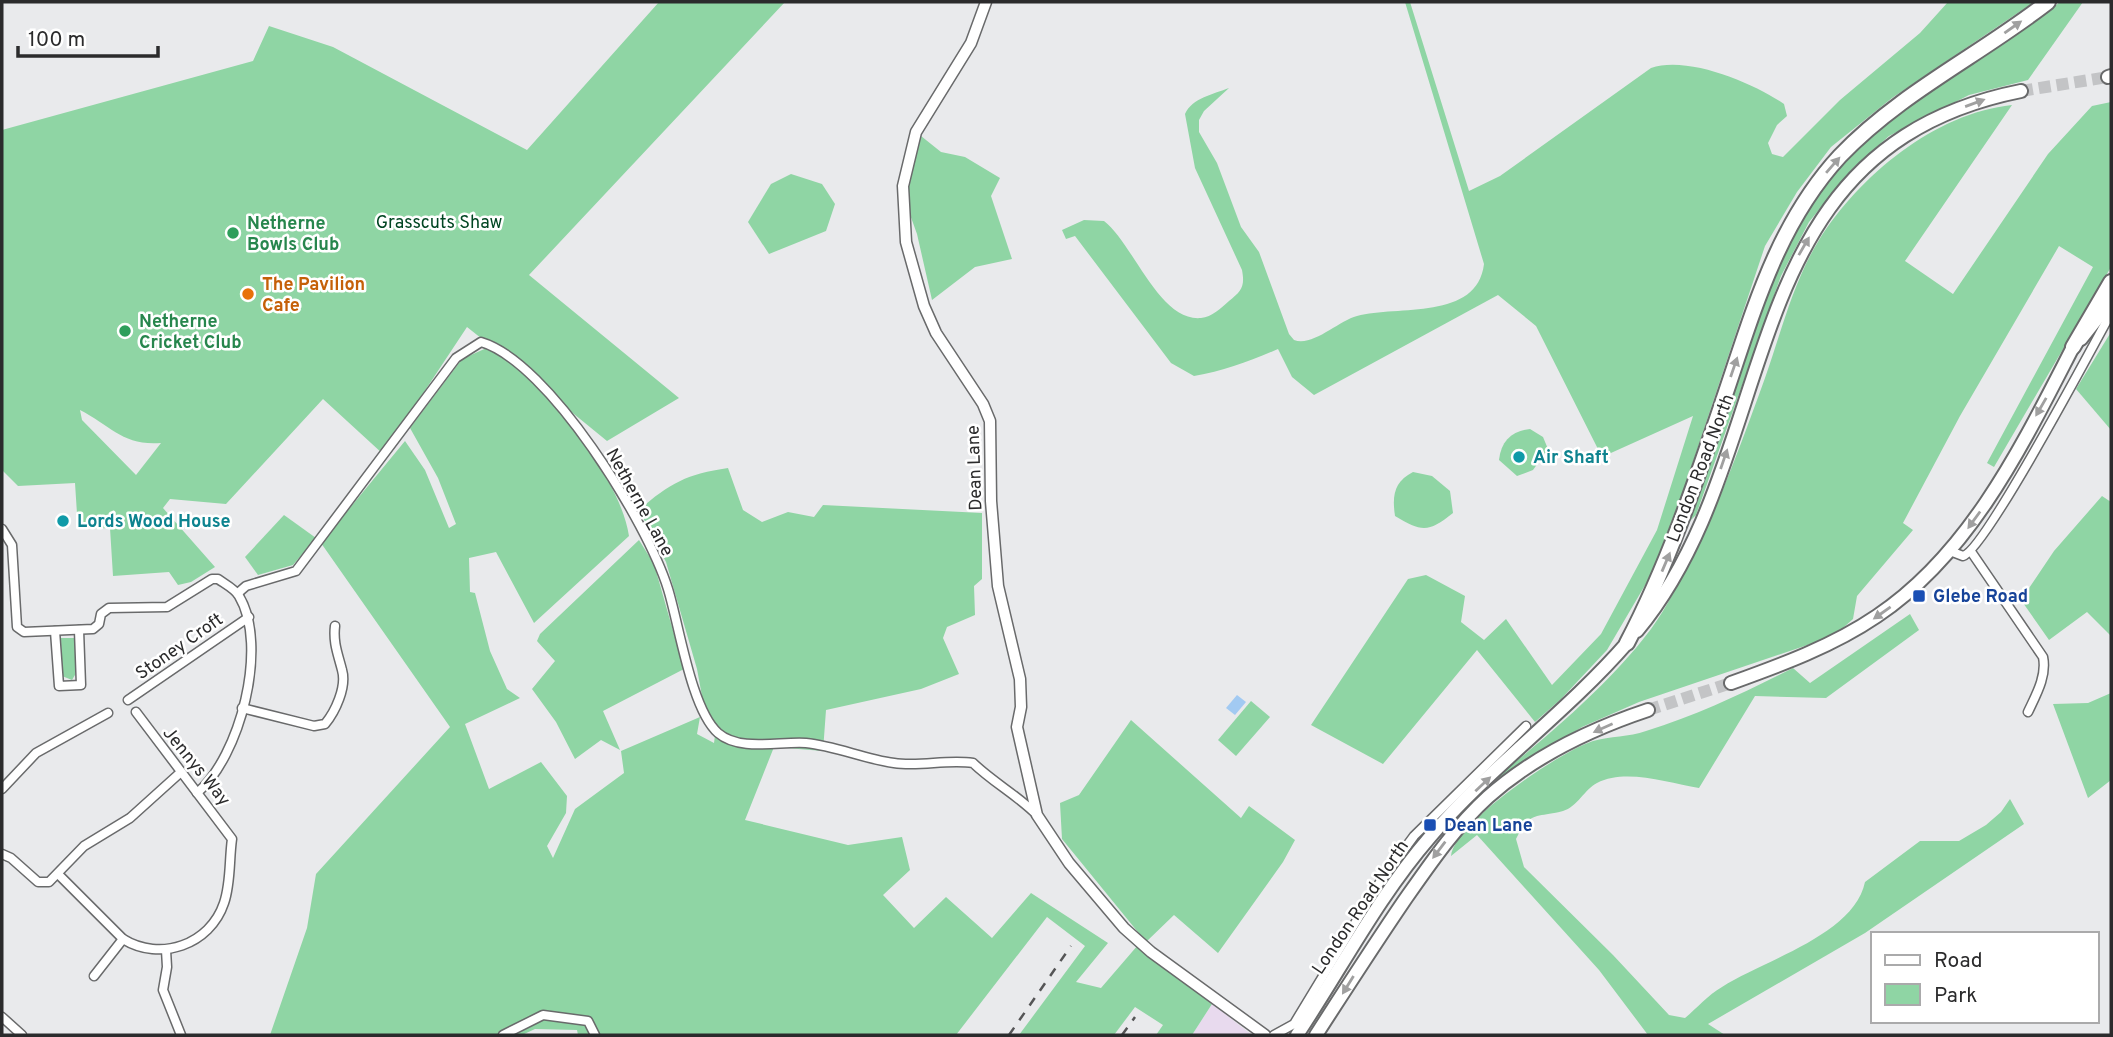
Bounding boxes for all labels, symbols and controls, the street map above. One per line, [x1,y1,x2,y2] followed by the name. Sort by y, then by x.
[18,14,158,58] scale bar
[2004,21,2023,34] one-way arrow
[28,27,85,54] text: 100 m
[1964,97,1985,108] one-way arrow
[1825,156,1840,173] one-way arrow
[376,212,502,235] park label: Grasscuts Shaw
[247,213,339,257] place label: Netherne Bowls Club
[225,225,241,241] marker: Netherne Bowls Club
[1798,237,1810,256] one-way arrow
[262,274,365,318] place label: The Pavilion Cafe
[240,286,256,302] marker: The Pavilion Cafe
[139,311,242,355] place label: Netherne Cricket Club
[117,323,133,339] marker: Netherne Cricket Club
[1729,357,1740,378] one-way arrow
[1662,391,1740,546] street label: London Road North
[2035,397,2047,416] one-way arrow
[963,425,988,511] street label: Dean Lane
[600,445,678,561] street label: Netherne Lane
[1533,447,1609,470] place label: Air Shaft
[1719,448,1730,469] one-way arrow
[1511,449,1527,465] marker: Air Shaft
[77,511,231,534] place label: Lords Wood House
[1967,511,1981,529] one-way arrow
[55,513,71,529] marker: Lords Wood House
[1661,552,1672,573] one-way arrow
[1933,586,2028,609] place label: Glebe Road
[1911,588,1927,604] marker: Glebe Road
[1872,606,1891,619] one-way arrow
[132,609,228,686] street label: Stoney Croft
[1593,722,1613,734] one-way arrow
[157,723,235,811] street label: Jennys Way
[1474,776,1491,792] one-way arrow
[1444,815,1533,838] place label: Dean Lane
[1422,817,1438,833] marker: Dean Lane
[1308,836,1415,979] street label: London Road North
[1433,841,1447,859] one-way arrow
[1871,932,2099,1023] legend
[1934,948,1983,975] text: Road
[1341,976,1354,995] one-way arrow
[1934,983,1977,1010] text: Park

